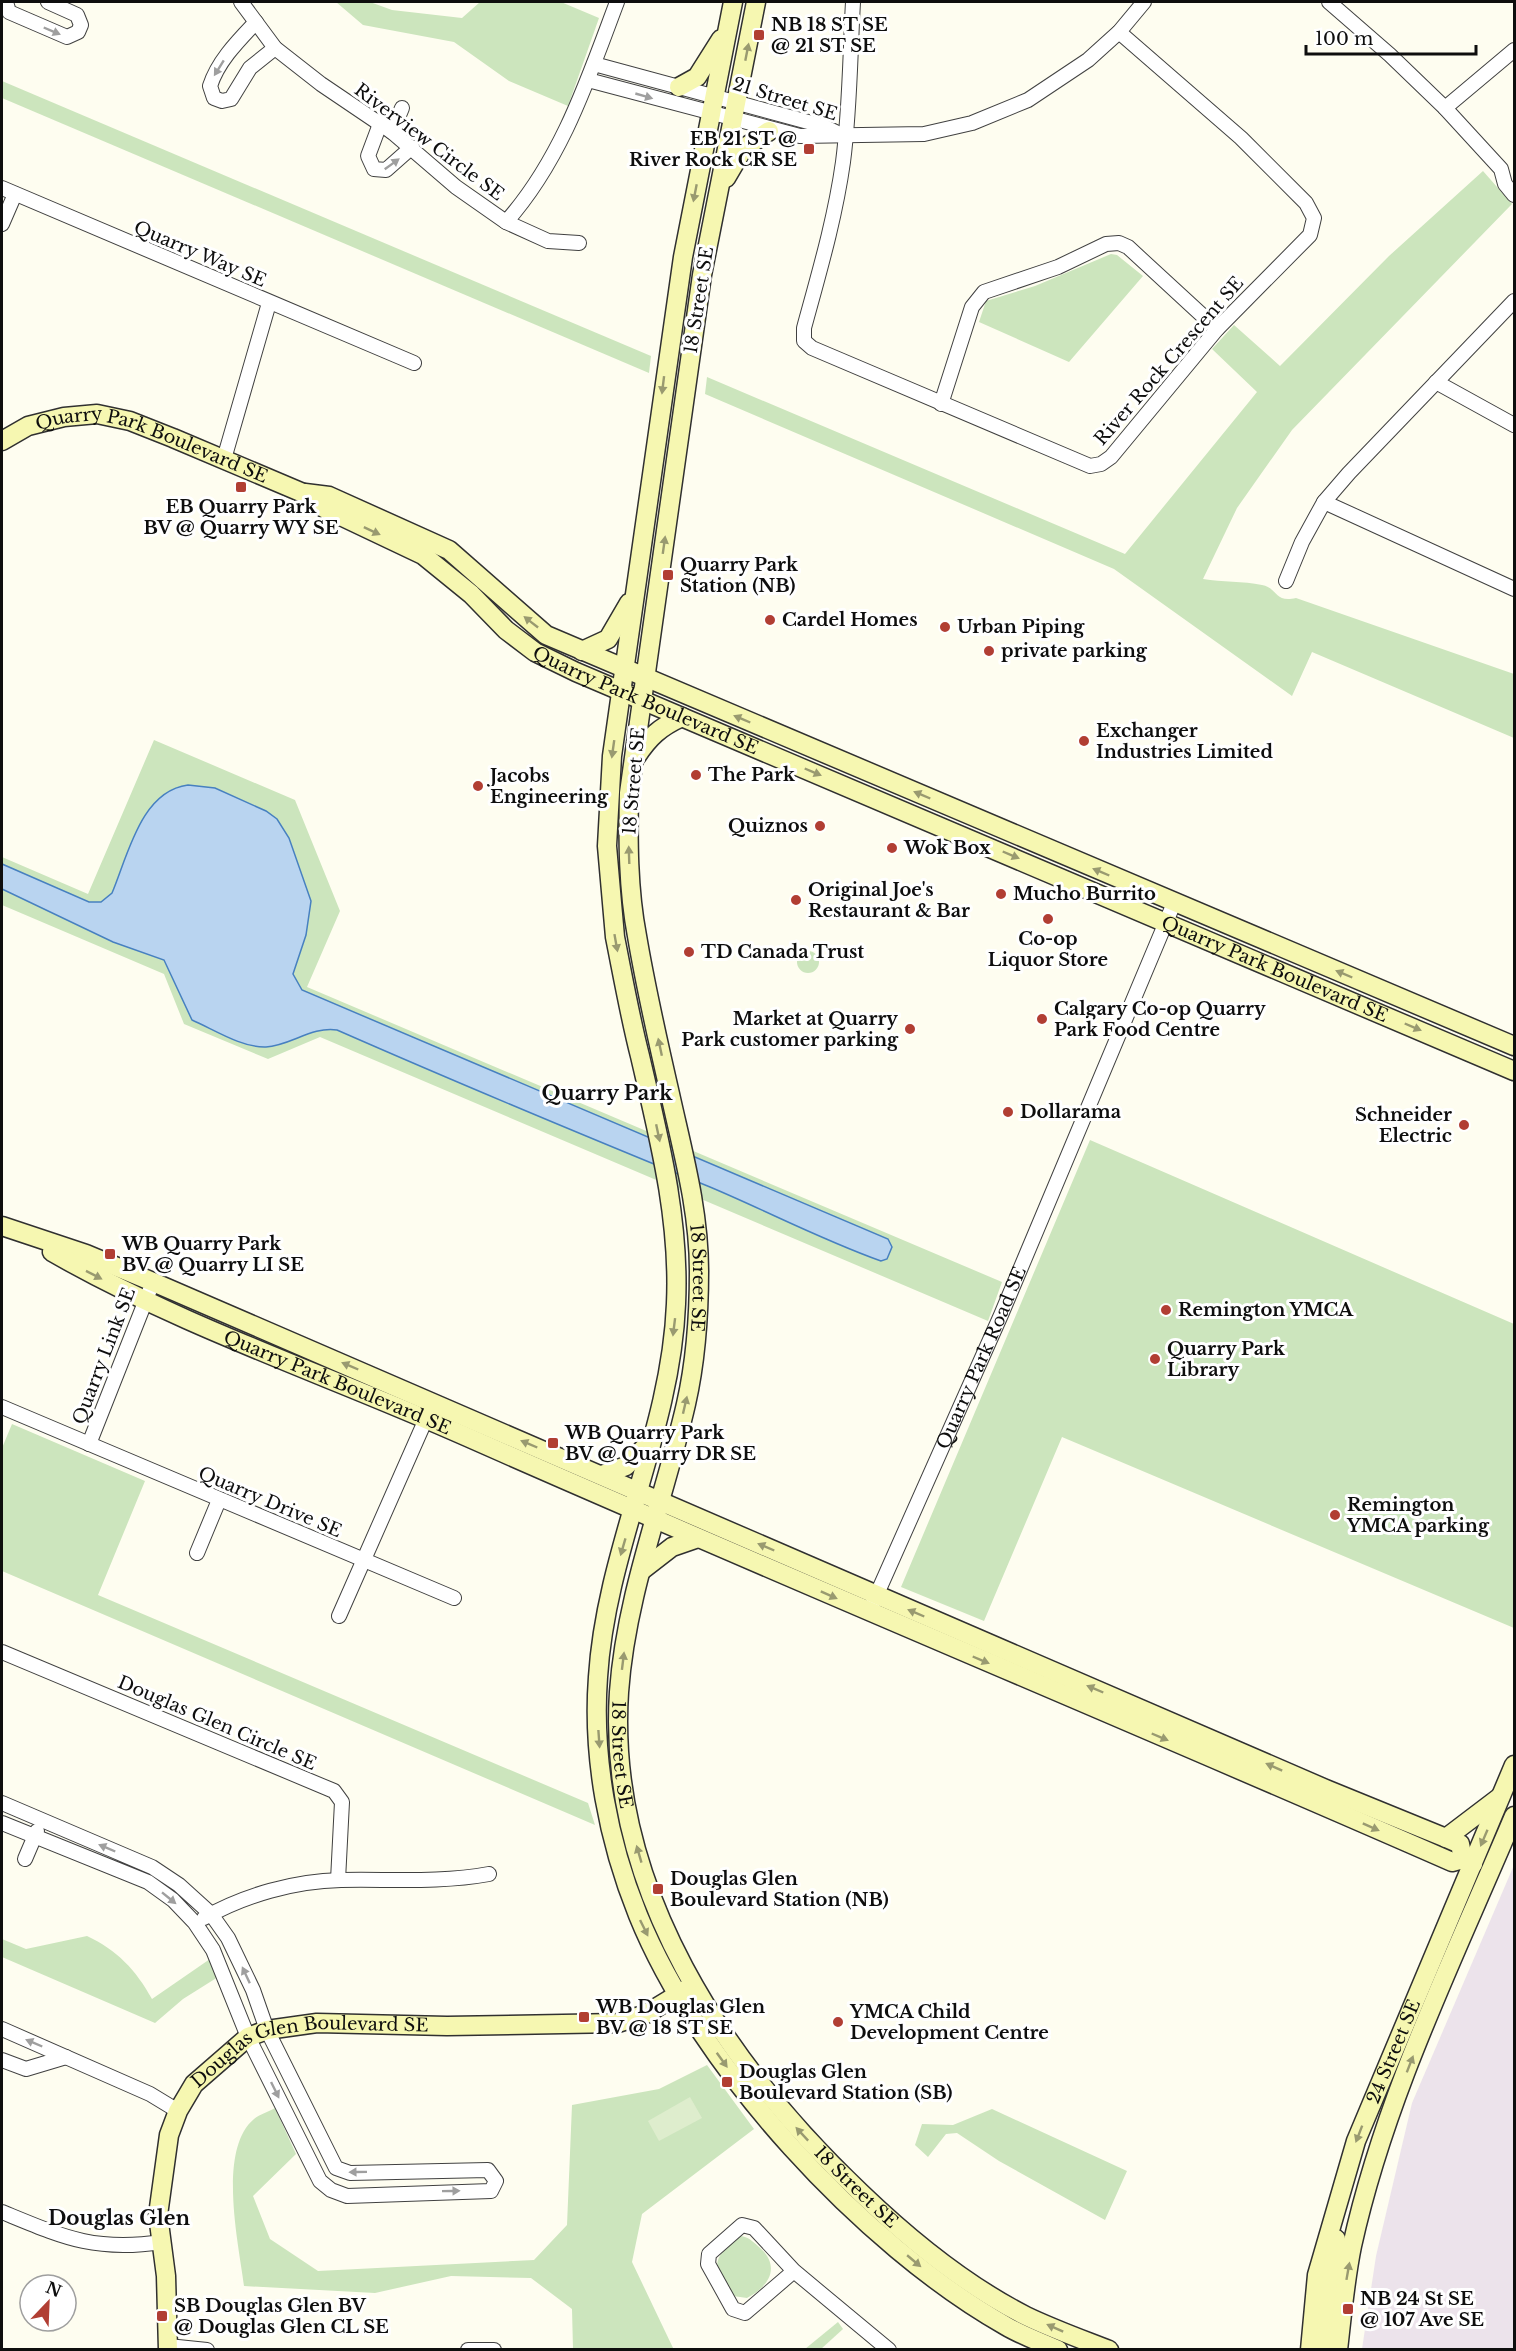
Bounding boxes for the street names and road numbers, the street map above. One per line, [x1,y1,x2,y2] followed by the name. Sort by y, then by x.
[730,73,840,125] street label: 21 Street SE
[350,79,508,205] street label: Riverview Circle SE
[130,216,270,292] street label: Quarry Way SE
[680,245,718,355] street label: 18 Street SE
[1090,272,1248,450] street label: River Rock Crescent SE
[33,402,271,488] street label: Quarry Park Boulevard SE
[529,642,762,759] street label: Quarry Park Boulevard SE
[618,726,650,836] street label: 18 Street SE
[1158,911,1391,1027] street label: Quarry Park Boulevard SE
[685,1223,710,1333] street label: 18 Street SE
[932,1263,1031,1453] street label: Quarry Park Road SE
[68,1285,140,1427] street label: Quarry Link SE
[220,1326,454,1439] street label: Quarry Park Boulevard SE
[195,1462,345,1542] street label: Quarry Drive SE
[114,1671,320,1775] street label: Douglas Glen Circle SE
[607,1700,637,1810] street label: 18 Street SE
[1362,1996,1425,2107] street label: 24 Street SE
[187,2012,429,2093] street label: Douglas Glen Boulevard SE
[809,2142,902,2233] street label: 18 Street SE

